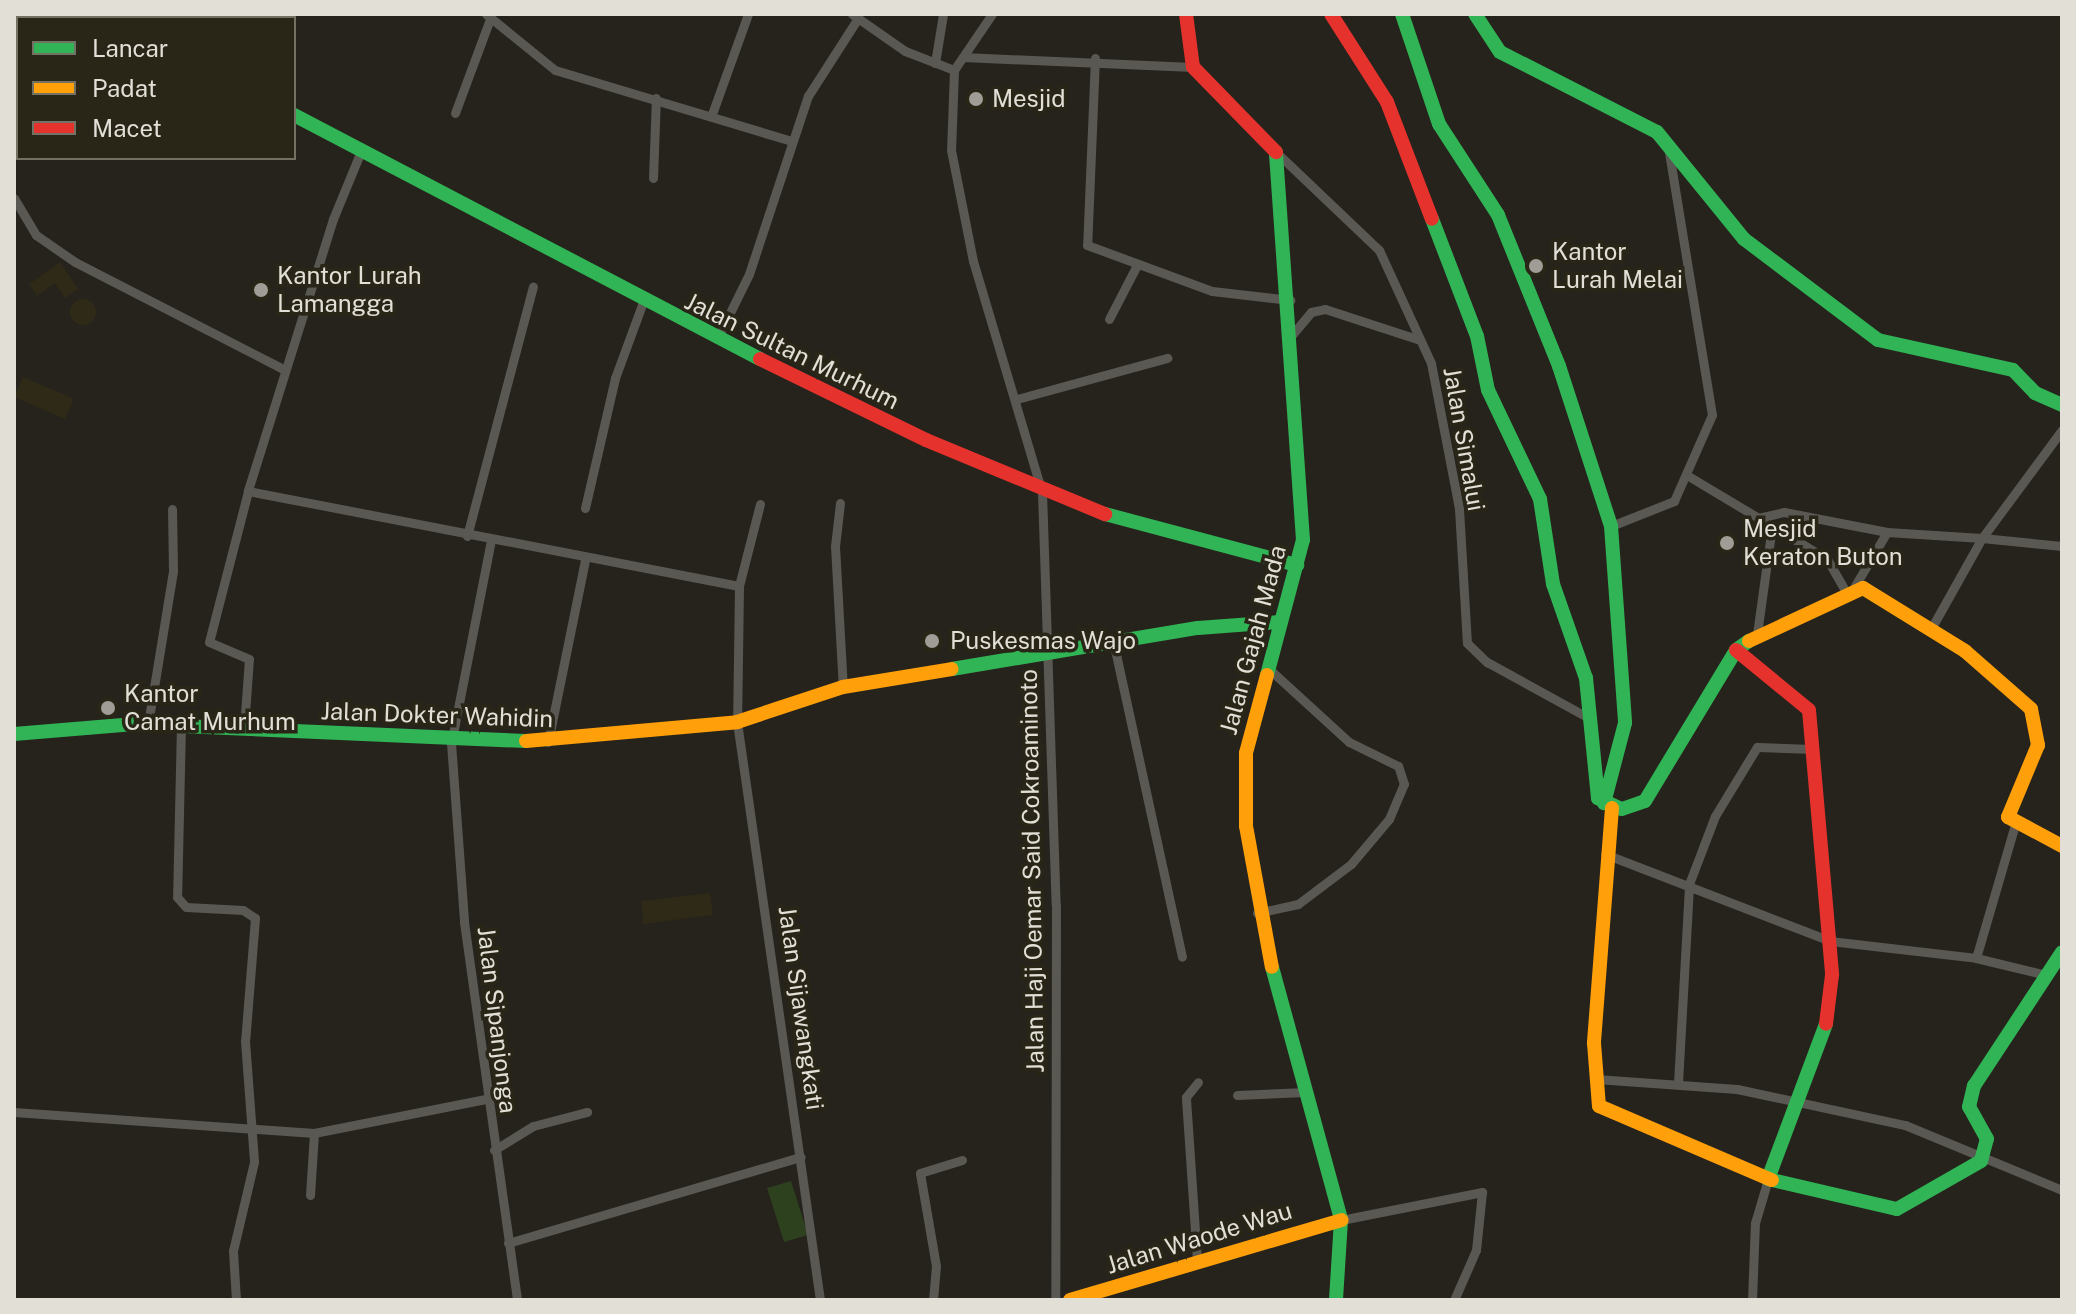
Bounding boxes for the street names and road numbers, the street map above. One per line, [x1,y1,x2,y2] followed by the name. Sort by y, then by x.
[680,287,904,415] street label: Jalan Sultan Murhum
[1437,365,1491,513] street label: Jalan Simalui
[1214,542,1292,738] street label: Jalan Gajah Mada
[1014,669,1050,1073] street label: Jalan Haji Oemar Said Cokroaminoto
[320,697,554,733] street label: Jalan Dokter Wahidin
[772,904,830,1112] street label: Jalan Sijawangkati
[471,925,523,1115] street label: Jalan Sipanjonga
[1102,1196,1296,1280] street label: Jalan Waode Wau

